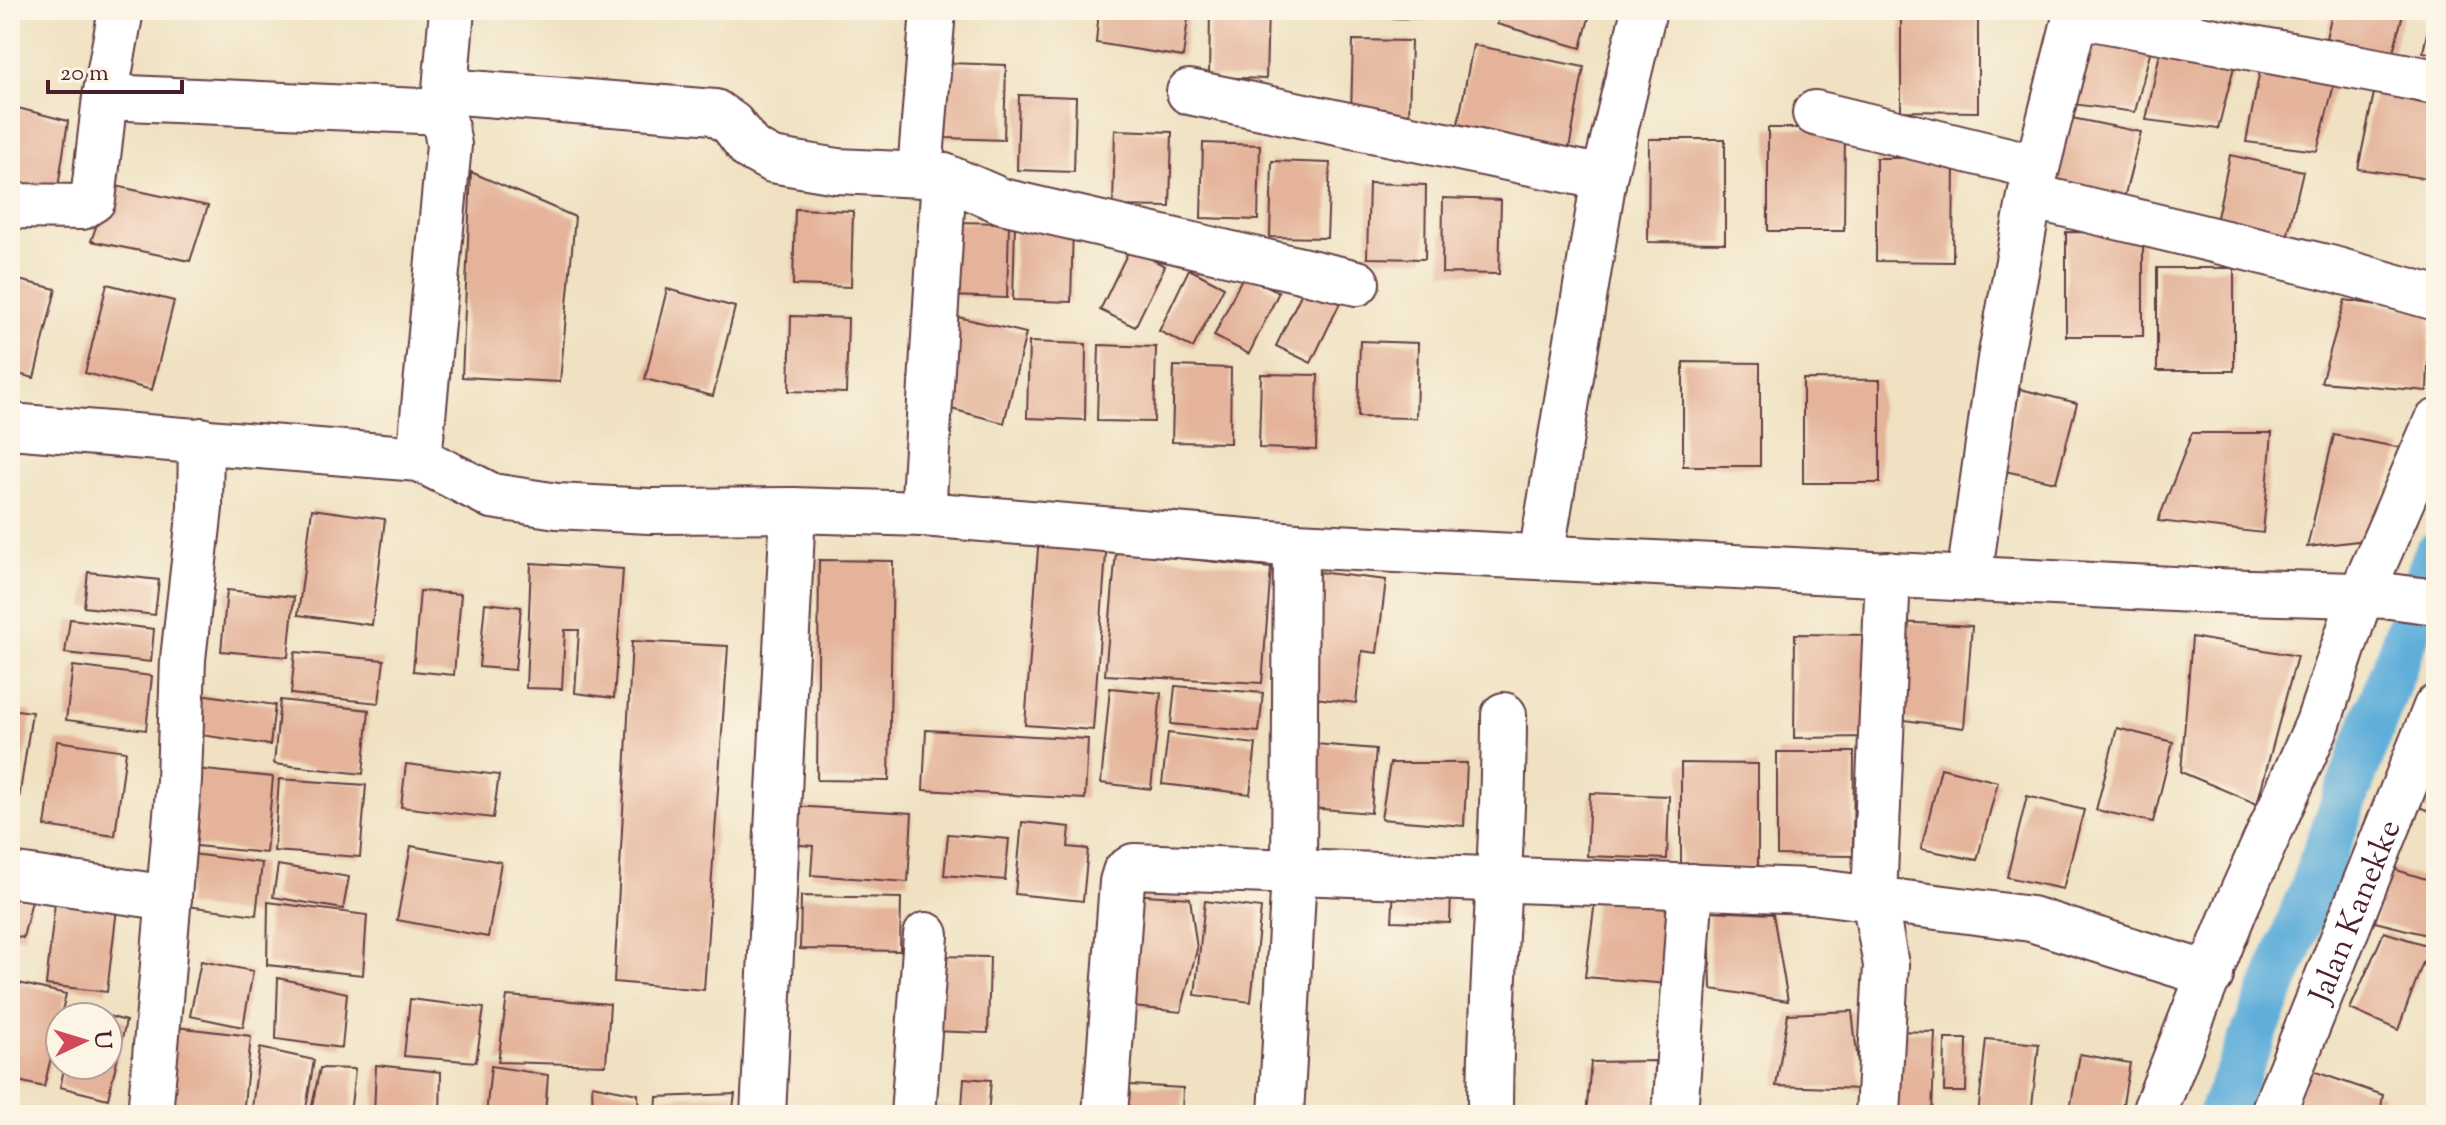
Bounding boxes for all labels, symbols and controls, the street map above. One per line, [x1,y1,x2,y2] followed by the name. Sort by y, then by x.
[48,44,182,94] scale bar
[60,57,109,91] text: 20 m
[2299,813,2414,1012] street label: Jalan Kanekke
[44,1001,124,1081] north arrow
[84,1030,118,1050] text: U

